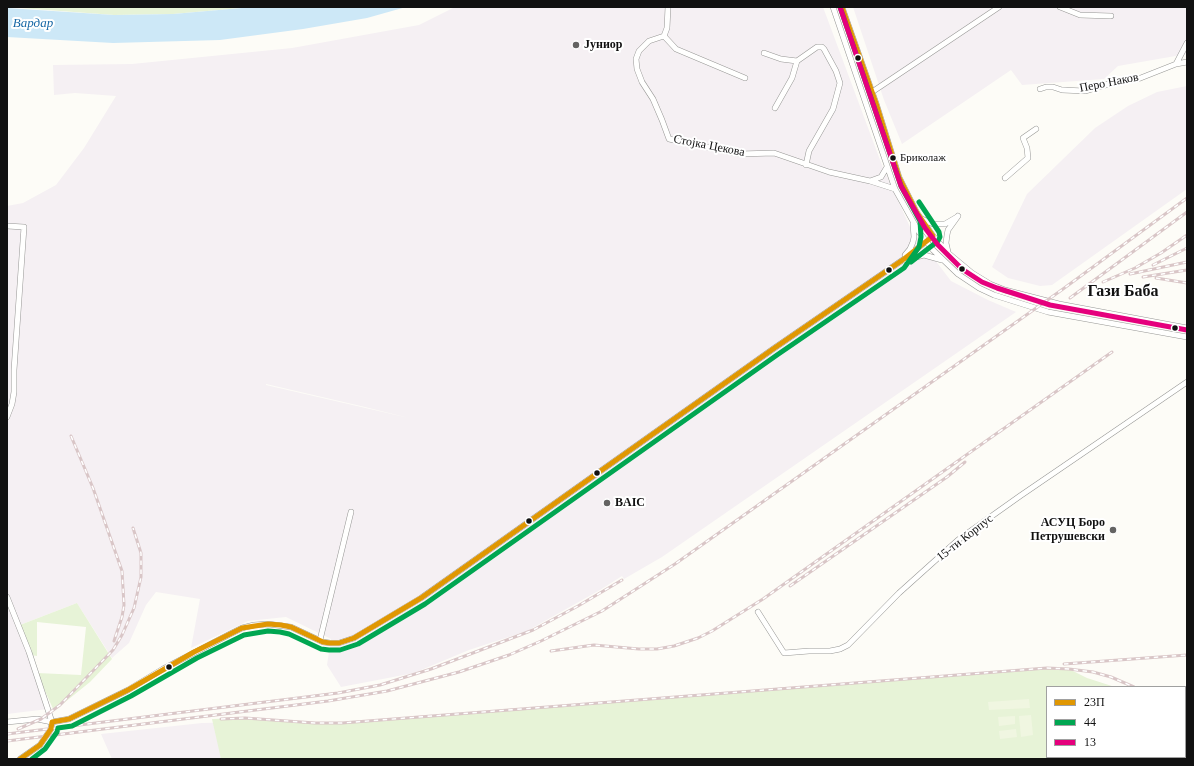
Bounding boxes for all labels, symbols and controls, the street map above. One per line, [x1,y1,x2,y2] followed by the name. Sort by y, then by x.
[13,16,53,32] water label: Вардар
[584,38,623,52] place label: Јуниор
[571,40,581,50] marker: Јуниор
[853,53,863,63] unlabelled marker
[1078,70,1140,96] street label: Перо Наков
[672,132,746,160] street label: Стојка Цекова
[900,151,946,165] place label: Бриколаж
[888,153,898,163] marker: Бриколаж
[957,264,967,274] unlabelled marker
[884,265,894,275] unlabelled marker
[1088,282,1158,302] district label: Гази Баба
[1170,323,1180,333] unlabelled marker
[592,468,602,478] unlabelled marker
[615,496,645,510] place label: BAIC
[602,498,612,508] marker: BAIC
[934,511,996,565] street label: 15-ти Корпус
[524,516,534,526] unlabelled marker
[1031,516,1105,544] place label: АСУЦ Боро Петрушевски
[1108,525,1118,535] marker: АСУЦ Боро Петрушевски
[164,662,174,672] unlabelled marker
[1046,686,1186,758] legend
[1084,695,1105,709] text: 23П
[1084,715,1096,729] text: 44
[1084,735,1096,749] text: 13

